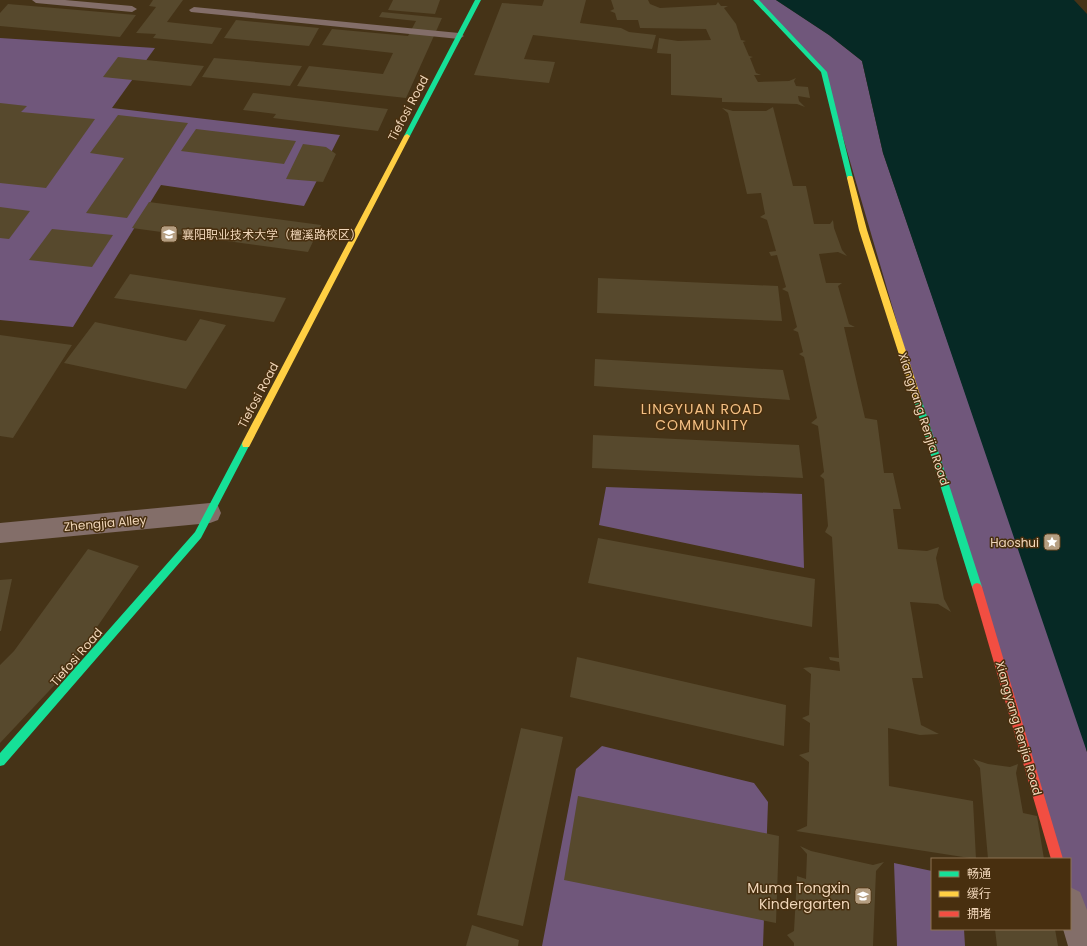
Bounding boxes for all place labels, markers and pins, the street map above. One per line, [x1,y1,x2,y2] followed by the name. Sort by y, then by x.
[159,224,179,244] school or university icon: 襄阳职业技术大学（檀溪路校区）
[182,226,362,243] place label: 襄阳职业技术大学（檀溪路校区）
[1042,532,1062,552] place icon: Haoshui
[990,534,1039,551] place label: Haoshui
[747,878,850,914] place label: Muma Tongxin Kindergarten
[853,886,873,906] school or university icon: Muma Tongxin Kindergarten

